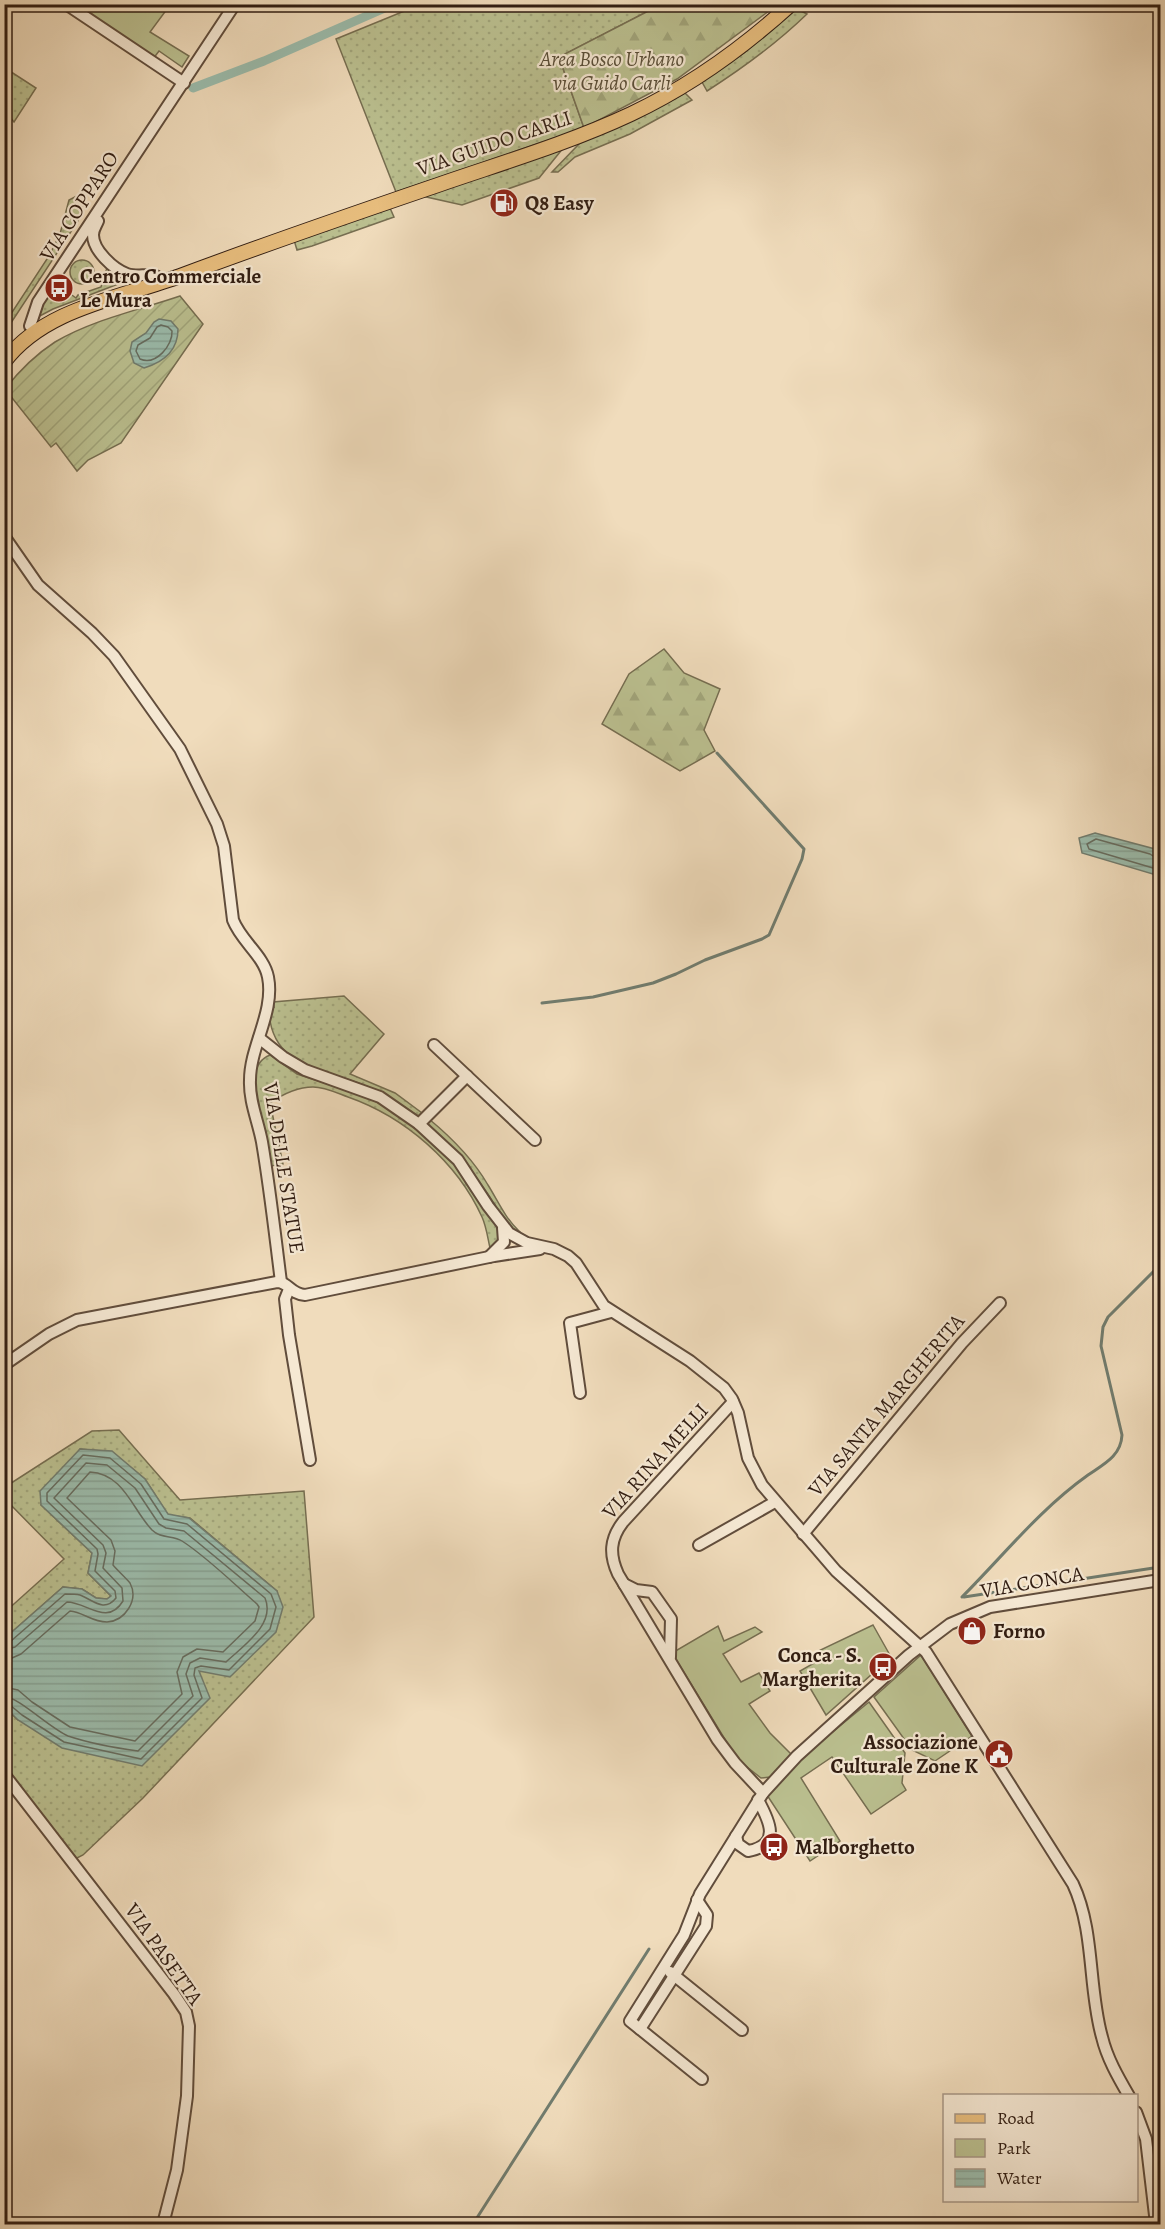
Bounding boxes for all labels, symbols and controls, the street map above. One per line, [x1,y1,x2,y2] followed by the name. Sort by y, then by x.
[539,45,684,97] park label: Area Bosco Urbano via Guido Carli
[412,103,575,183] street label: VIA GUIDO CARLI
[32,146,125,267] street label: VIA COPPARO
[488,187,520,219] fuel station icon: Q8 Easy
[525,189,595,217] place label: Q8 Easy
[80,262,262,314] place label: Centro Commerciale Le Mura
[43,272,75,304] bus stop icon: Centro Commerciale Le Mura
[257,1079,311,1256] street label: VIA DELLE STATUE
[801,1307,971,1503] street label: VIA SANTA MARGHERITA
[595,1397,714,1526] street label: VIA RINA MELLI
[977,1559,1087,1605] street label: VIA CONCA
[956,1615,988,1647] shop icon: Forno
[993,1617,1045,1645] place label: Forno
[762,1641,863,1693] place label: Conca - S. Margherita
[867,1651,899,1683] bus stop icon: Conca - S. Margherita
[831,1728,978,1780] place label: Associazione Culturale Zone K
[983,1738,1015,1770] public building icon: Associazione Culturale Zone K
[758,1831,790,1863] bus stop icon: Malborghetto
[795,1833,915,1861] place label: Malborghetto
[118,1897,210,2011] street label: VIA PASETTA
[943,2094,1138,2202] legend
[997,2106,1035,2130] text: Road
[997,2136,1031,2160] text: Park
[996,2166,1042,2190] text: Water

